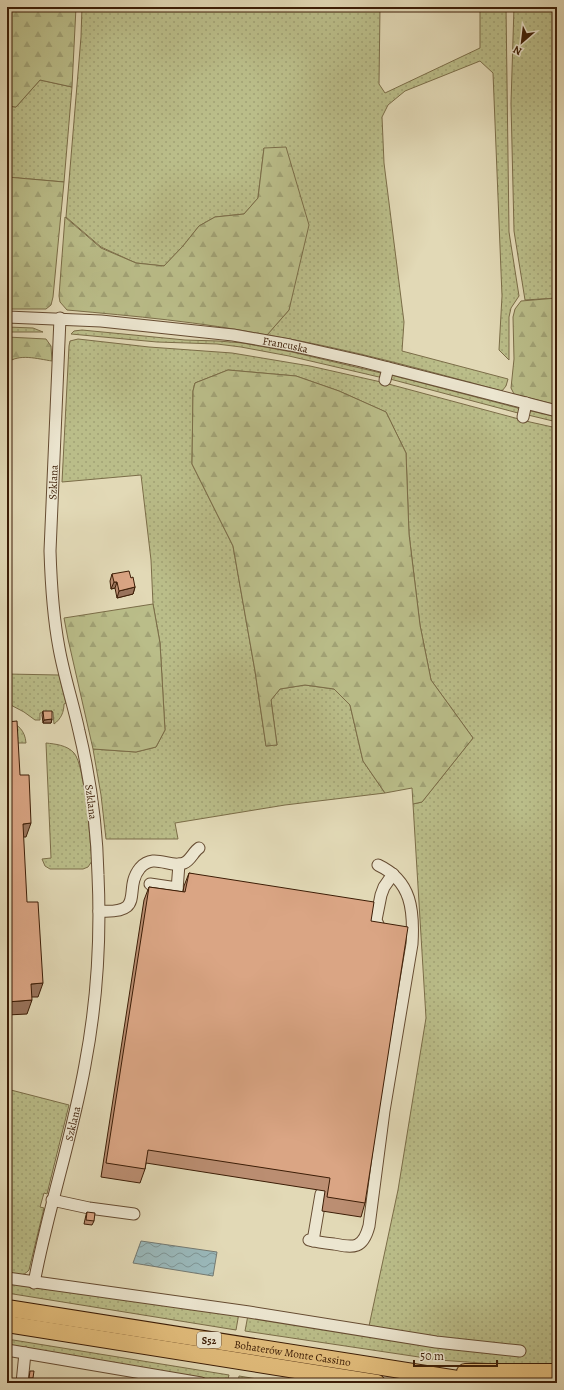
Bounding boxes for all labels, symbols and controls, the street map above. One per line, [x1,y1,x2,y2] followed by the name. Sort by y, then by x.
[502,22,542,62] north arrow
[510,42,525,59] text: N
[261,333,310,357] street label: Francuska
[45,463,61,500] street label: Szklana
[81,784,101,821] street label: Szklana
[61,1104,84,1143] street label: Szklana
[197,1332,221,1348] road number: S52
[233,1336,352,1370] street label: Bohaterów Monte Cassino
[414,1342,497,1368] scale bar
[420,1348,444,1364] text: 50 m

